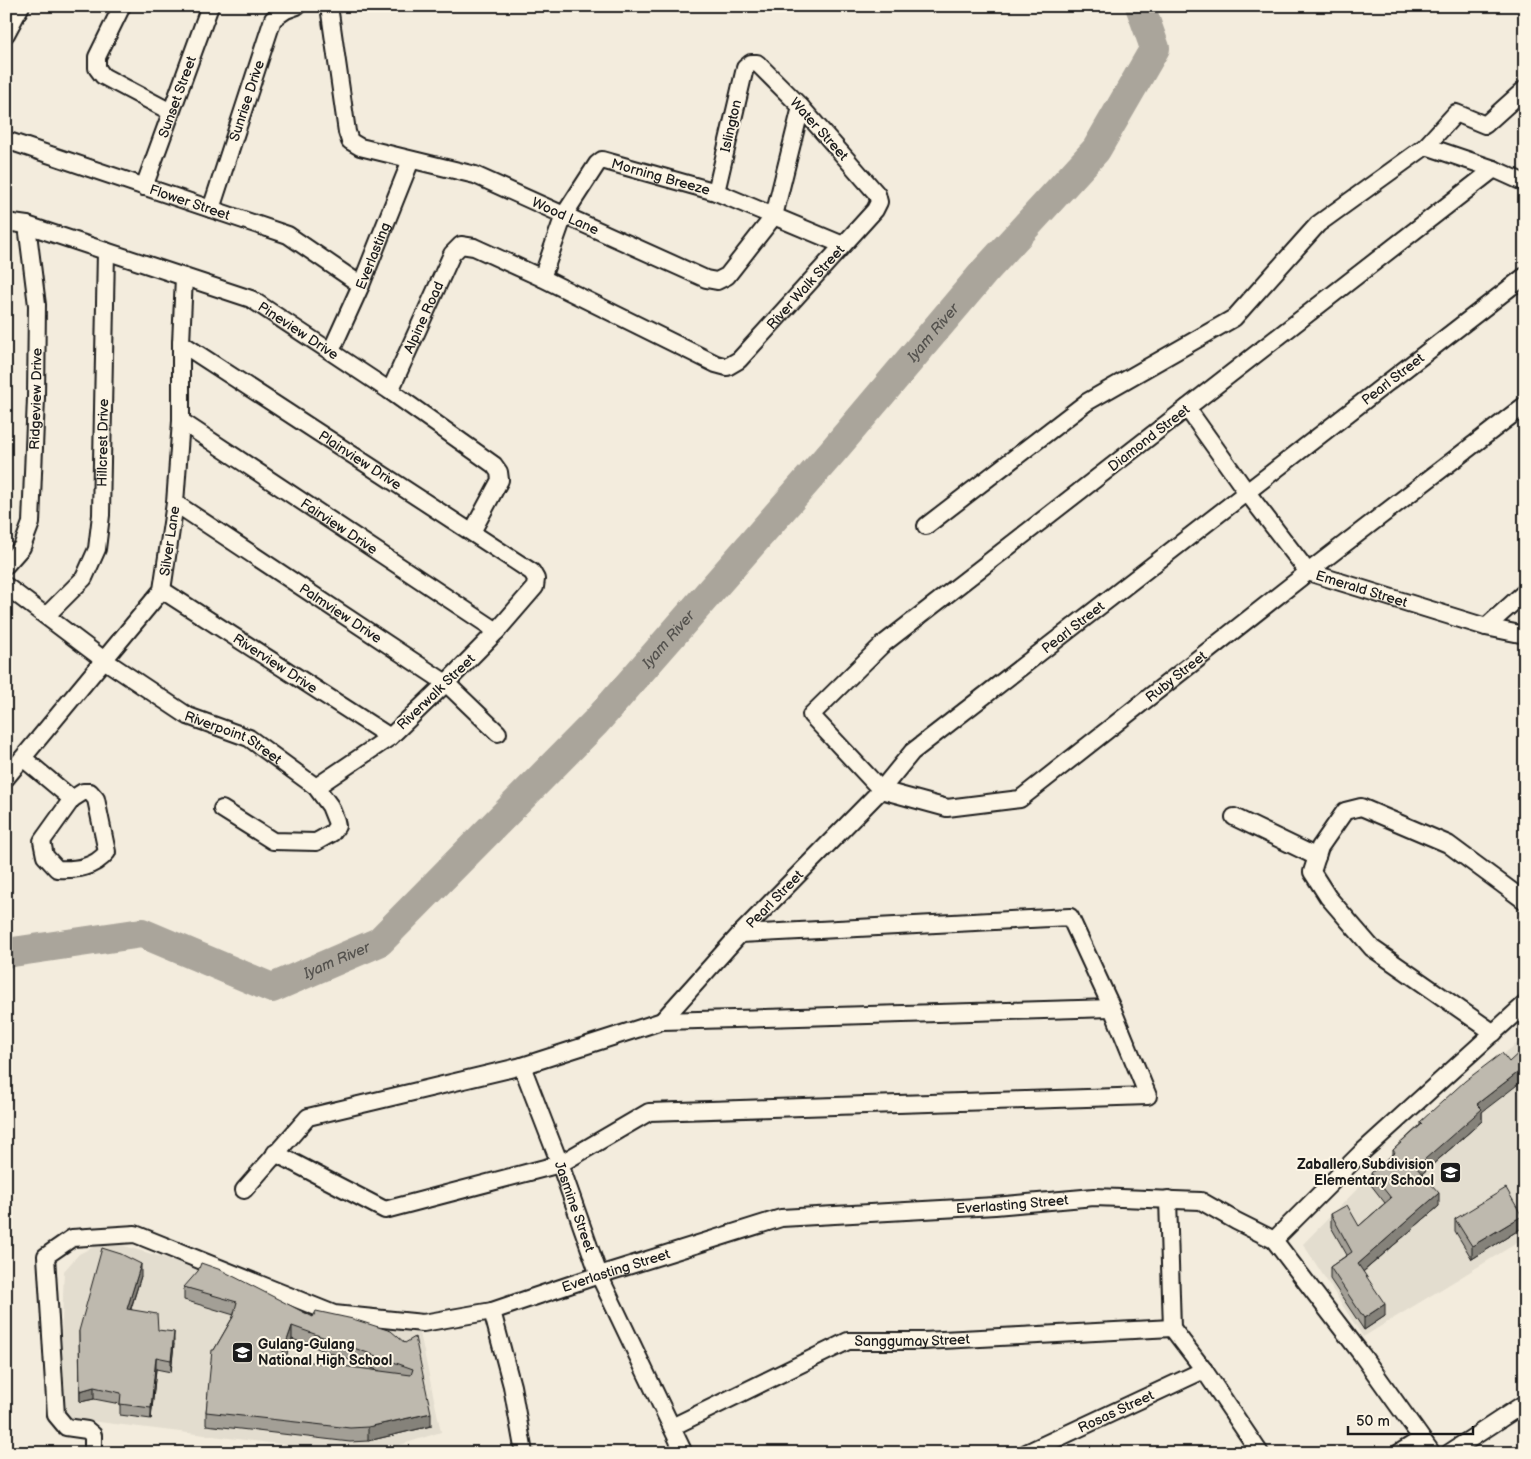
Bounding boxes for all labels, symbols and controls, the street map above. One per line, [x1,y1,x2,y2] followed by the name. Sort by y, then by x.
[154,53,200,140] street label: Sunset Street
[225,58,268,143] street label: Sunrise Drive
[786,94,852,165] street label: Water Street
[717,98,745,154] street label: Islington
[610,155,712,198] street label: Morning Breeze
[147,180,233,224] street label: Flower Street
[529,193,602,238] street label: Wood Lane
[352,220,394,292] street label: Everlasting
[763,241,848,333] street label: River Walk Street
[400,279,447,356] street label: Alpine Road
[255,298,342,363] street label: Pineview Drive
[902,298,964,367] water label: Iyam River
[25,348,45,450] street label: Ridgeview Drive
[1358,349,1428,408] street label: Pearl Street
[93,399,112,487] street label: Hillcrest Drive
[1105,400,1194,475] street label: Diamond Street
[316,427,405,493] street label: Plainview Drive
[298,495,381,558] street label: Fairview Drive
[156,505,183,577] street label: Silver Lane
[1314,566,1410,611] street label: Emerald Street
[296,580,385,647] street label: Palmview Drive
[1038,597,1108,657] street label: Pearl Street
[637,605,700,673] water label: Iyam River
[230,630,321,697] street label: Riverview Drive
[1142,647,1210,705] street label: Ruby Street
[393,650,479,733] street label: Riverwalk Street
[182,707,286,768] street label: Riverpoint Street
[742,866,807,932] street label: Pearl Street
[300,937,374,983] water label: Iyam River
[1297,1156,1434,1189] place label: Zaballero Subdivision Elementary School
[551,1159,599,1255] street label: Jasmine Street
[1438,1160,1462,1184] school or university icon: Zaballero Subdivision Elementary School
[956,1191,1070,1217] street label: Everlasting Street
[559,1245,673,1295] street label: Everlasting Street
[854,1330,971,1350] street label: Sanggumay Street
[258,1336,392,1369] place label: Gulang-Gulang National High School
[230,1340,254,1364] school or university icon: Gulang-Gulang National High School
[1075,1386,1157,1436] street label: Rosas Street
[1348,1404,1474,1436] scale bar
[1356,1412,1390,1431] text: 50 m

